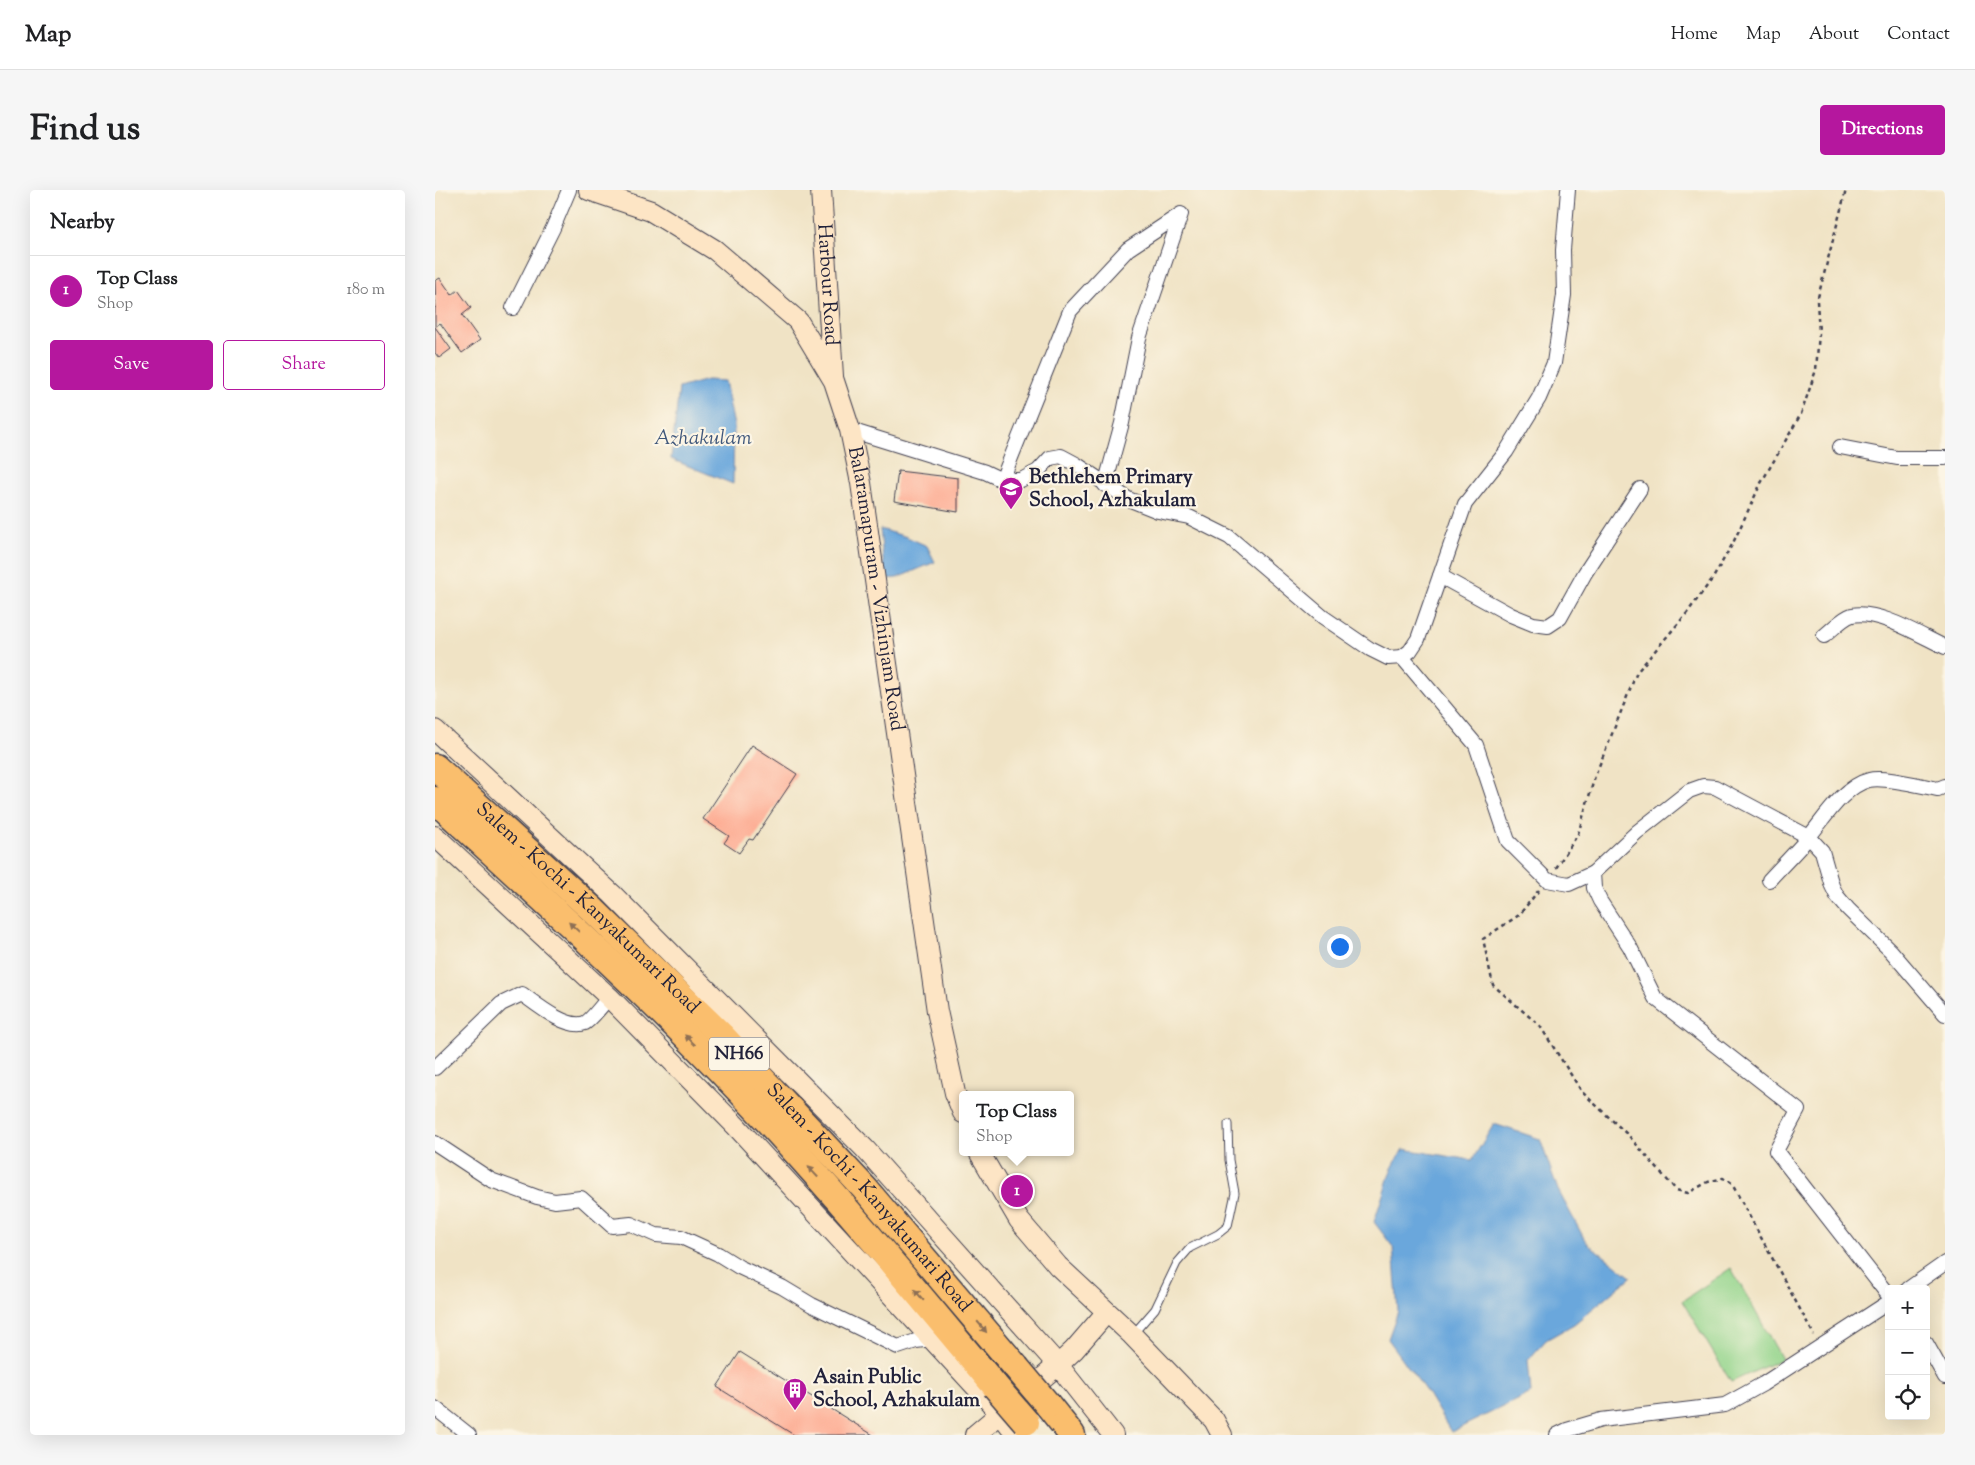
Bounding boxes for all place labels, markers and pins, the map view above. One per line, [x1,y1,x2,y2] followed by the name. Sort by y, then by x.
[1029,464,1197,516] place label: Bethlehem Primary School, Azhakulam
[998,476,1024,510] school or university icon: Bethlehem Primary School, Azhakulam
[1001,1172,1033,1210] pin: 1
[813,1364,981,1416] place label: Asain Public School, Azhakulam
[782,1377,808,1411] building icon: Asain Public School, Azhakulam

